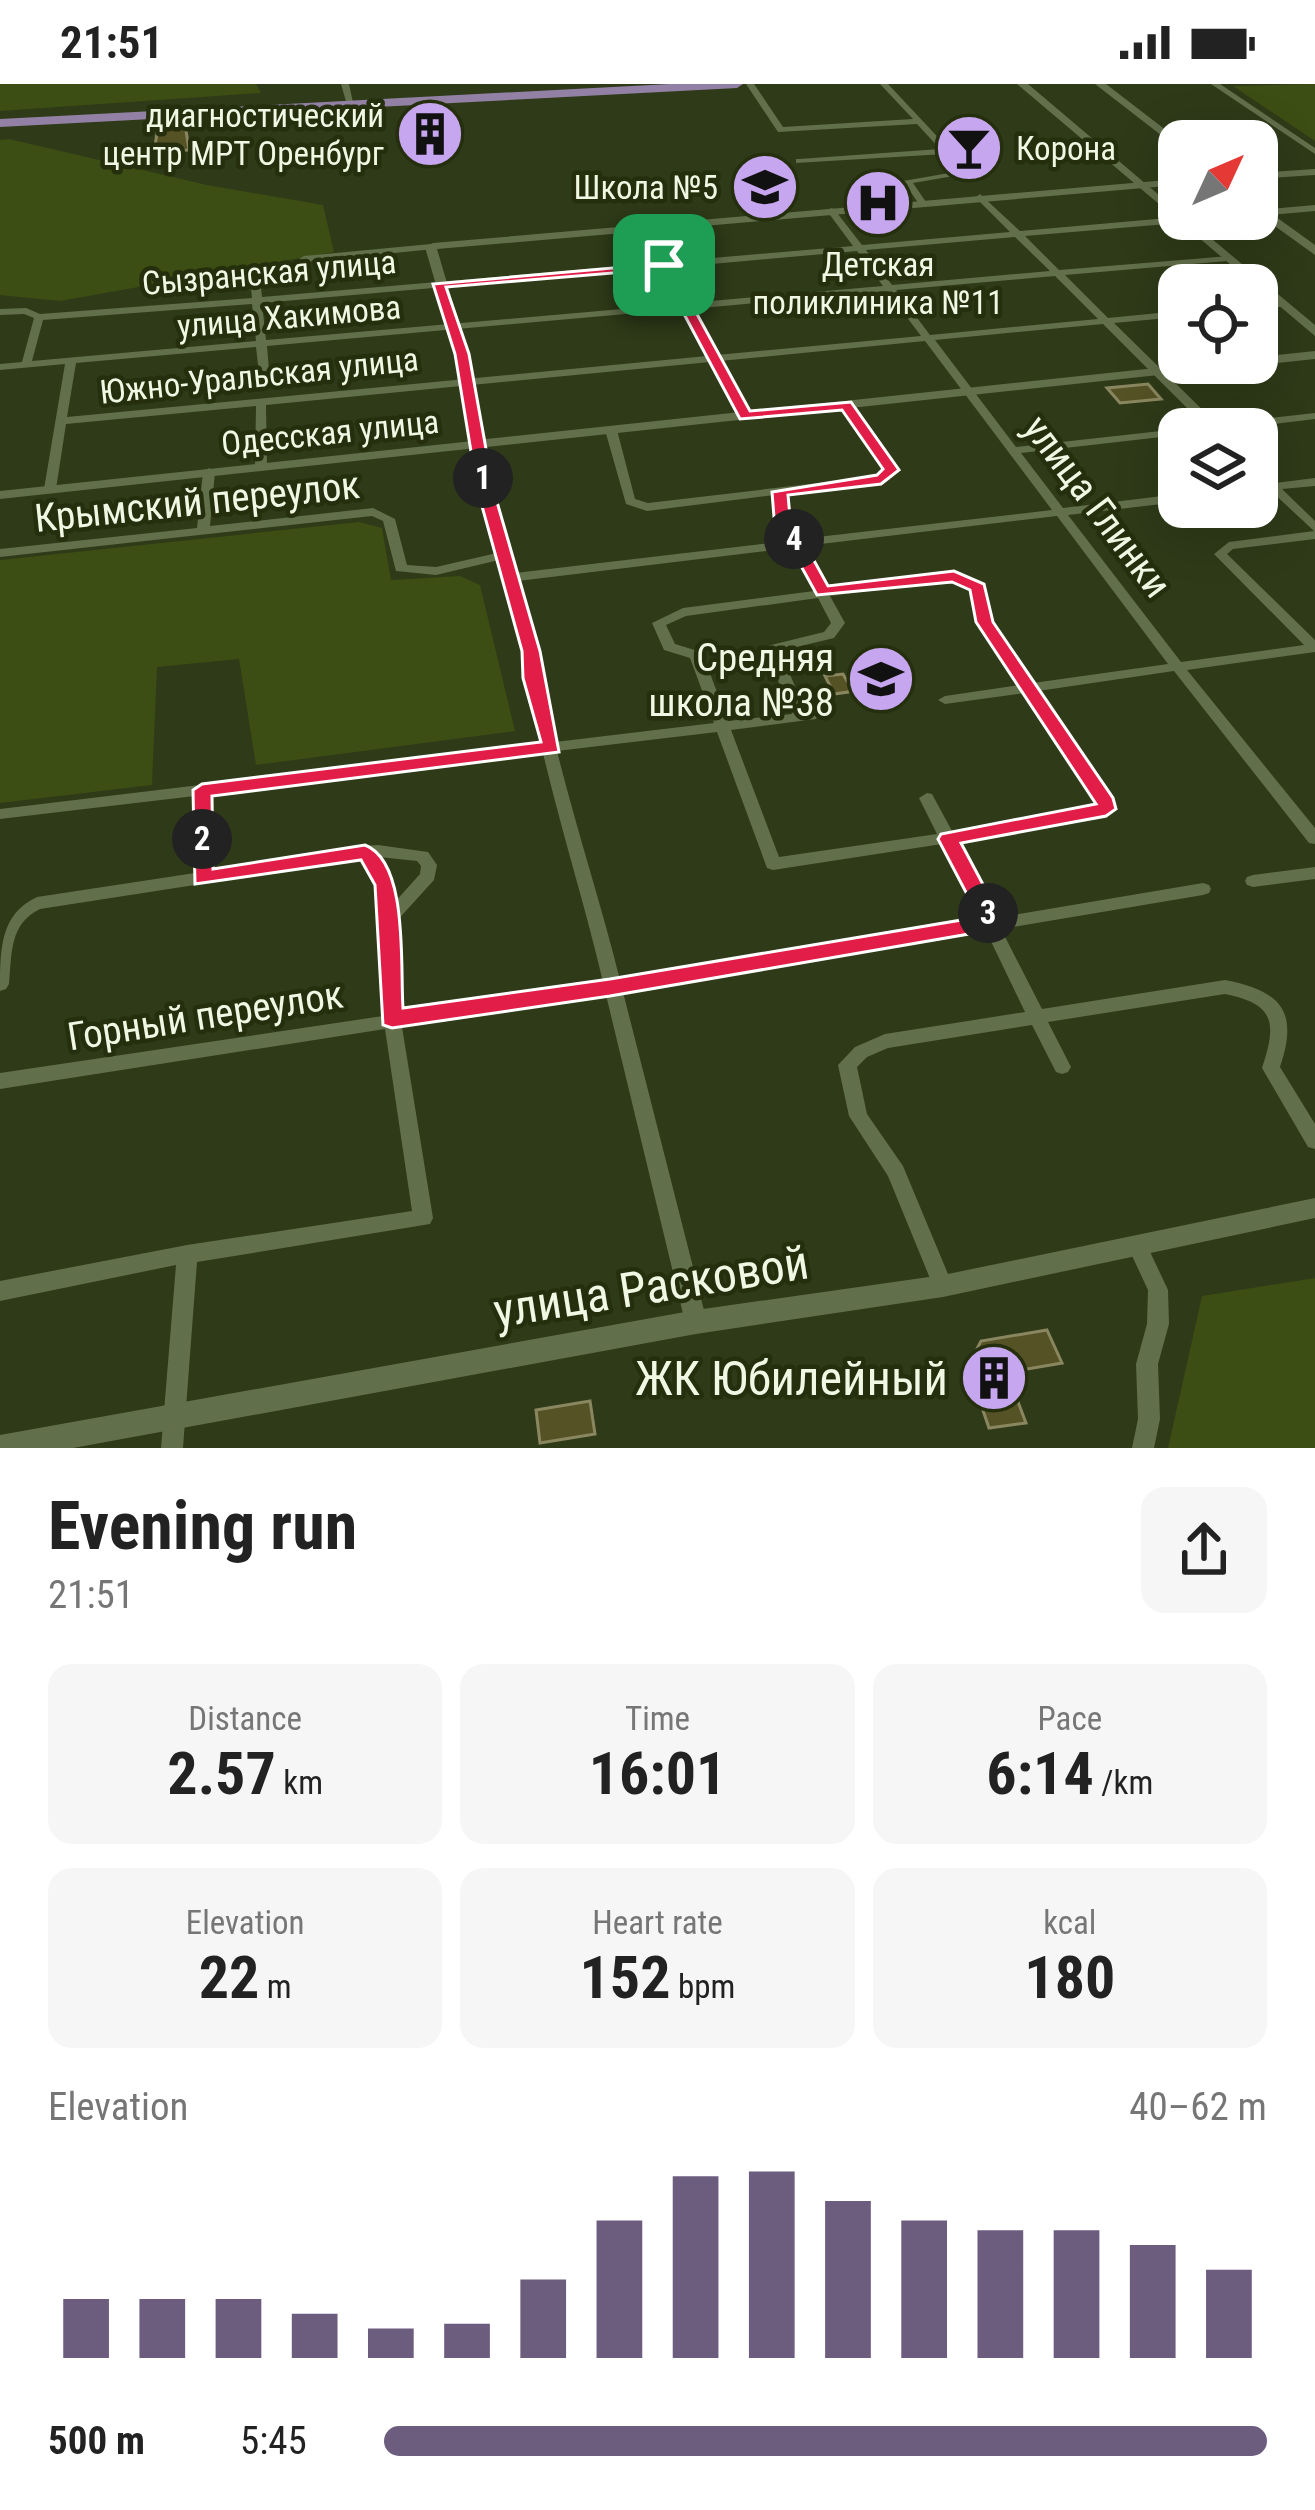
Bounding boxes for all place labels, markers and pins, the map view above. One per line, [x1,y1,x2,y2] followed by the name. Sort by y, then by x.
[103,96,384,173] place label: диагностический центр МРТ Оренбург
[395,99,465,169] building icon: диагностический центр МРТ Оренбург
[934,113,1004,183] bar icon: Корона
[1016,129,1116,168] place label: Корона
[730,152,800,222] school or university icon: Школа №5
[574,168,718,207] place label: Школа №5
[843,168,913,238] hospital icon: Детская поликлиника №11
[613,214,715,316] pin
[753,245,1003,322] place label: Детская поликлиника №11
[453,448,513,508] pin: 1
[764,509,824,569] pin: 4
[648,635,834,726] place label: Средняя школа №38
[846,644,916,714] school or university icon: Средняя школа №38
[172,809,232,869] pin: 2
[958,883,1018,943] pin: 3
[959,1343,1029,1413] building icon: ЖК Юбилейный
[635,1350,948,1407] place label: ЖК Юбилейный

